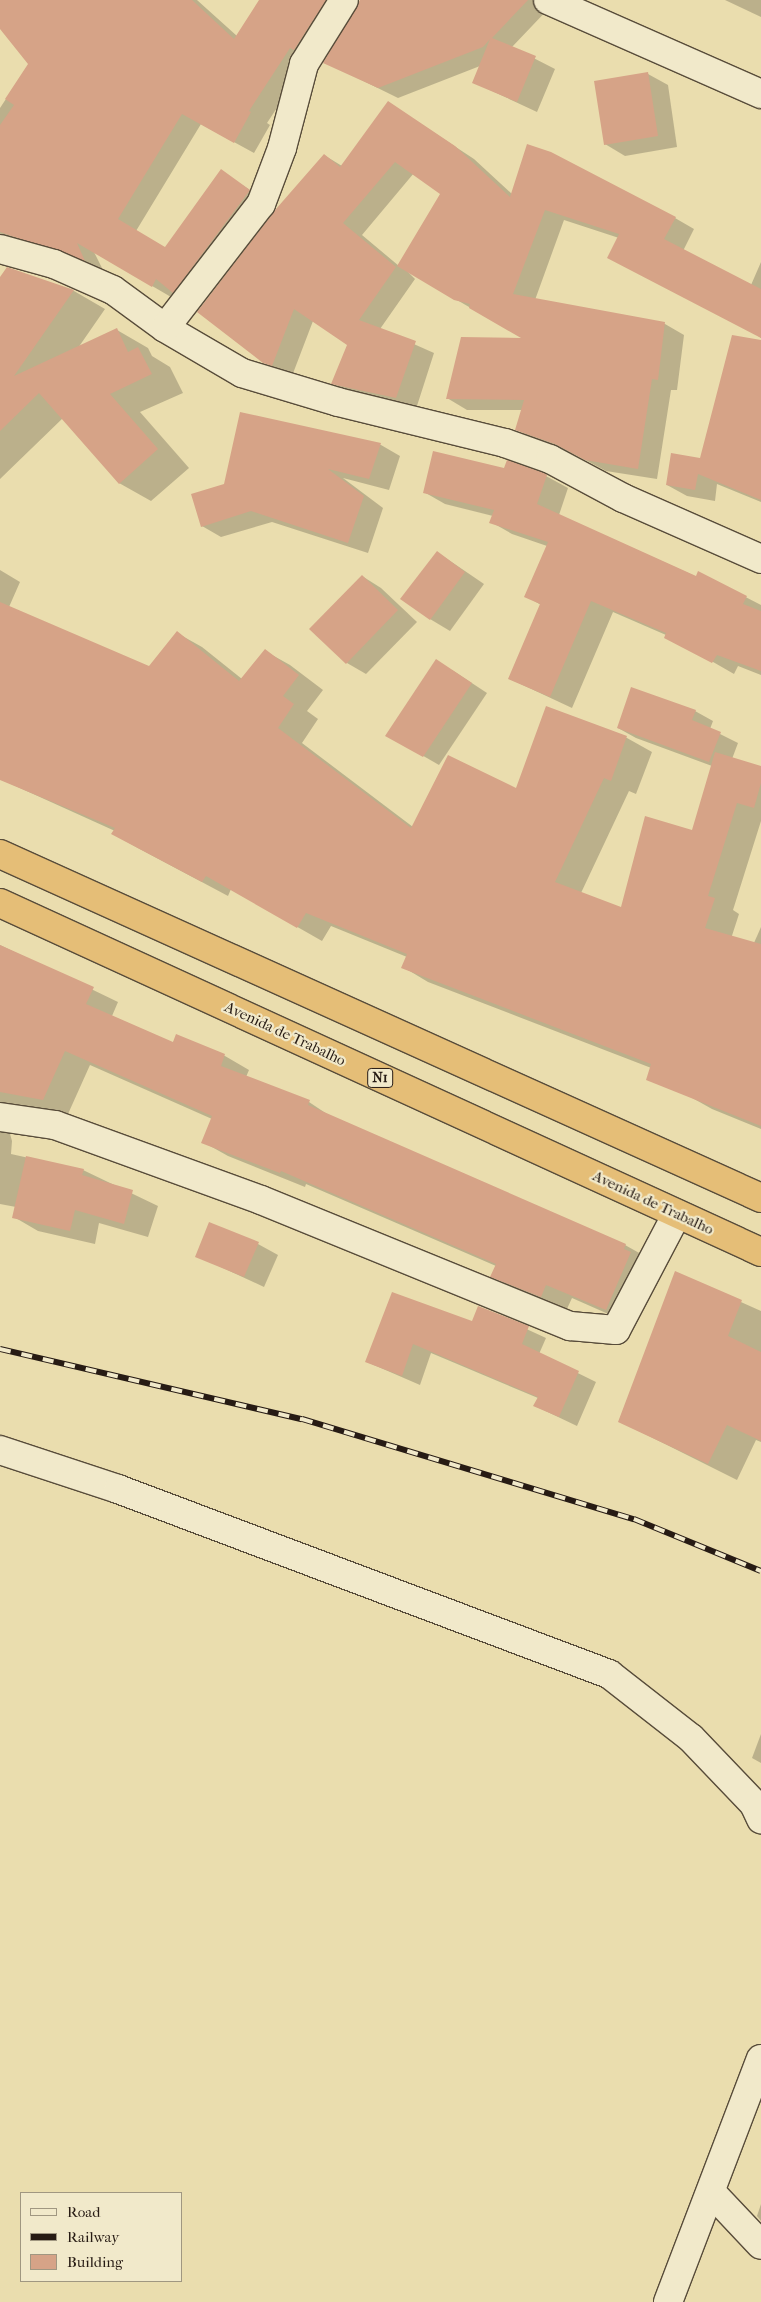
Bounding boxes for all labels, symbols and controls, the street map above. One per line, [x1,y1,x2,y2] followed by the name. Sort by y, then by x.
[222,998,348,1070] street label: Avenida de Trabalho
[366,1066,394,1090] road number: N1
[590,1167,716,1239] street label: Avenida de Trabalho
[20,2192,182,2282] legend
[67,2203,100,2221] text: Road
[67,2228,119,2246] text: Railway
[67,2253,123,2271] text: Building

